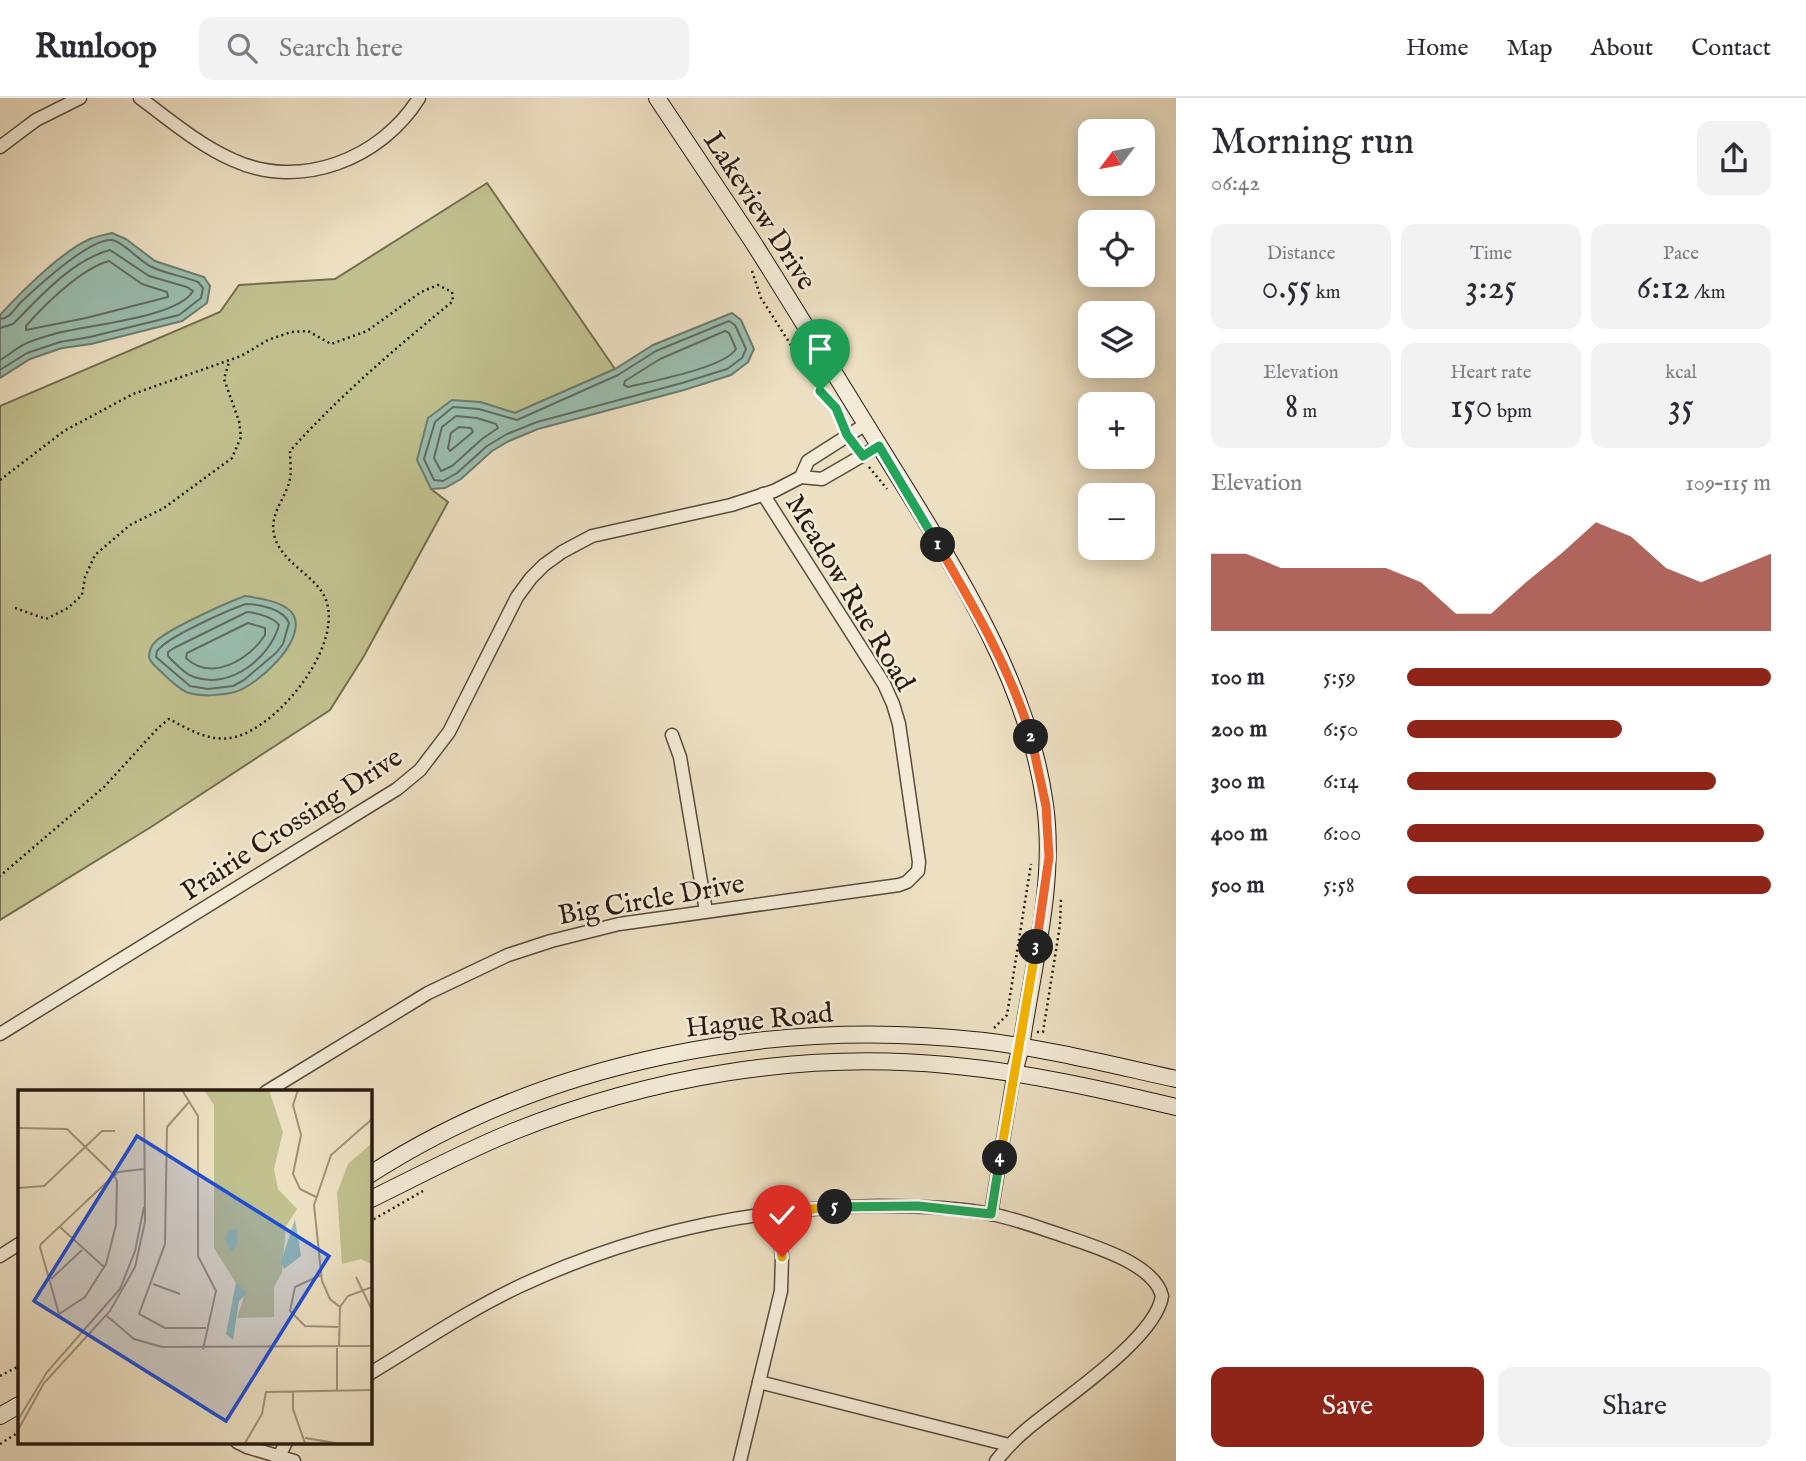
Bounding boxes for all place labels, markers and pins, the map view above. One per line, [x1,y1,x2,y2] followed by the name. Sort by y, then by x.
[790,319,850,391] pin
[920,528,956,562] pin: 1
[1014,720,1048,754] pin: 2
[1018,930,1054,964] pin: 3
[982,1140,1018,1176] pin: 4
[752,1185,812,1257] pin
[818,1190,852,1224] pin: 5

